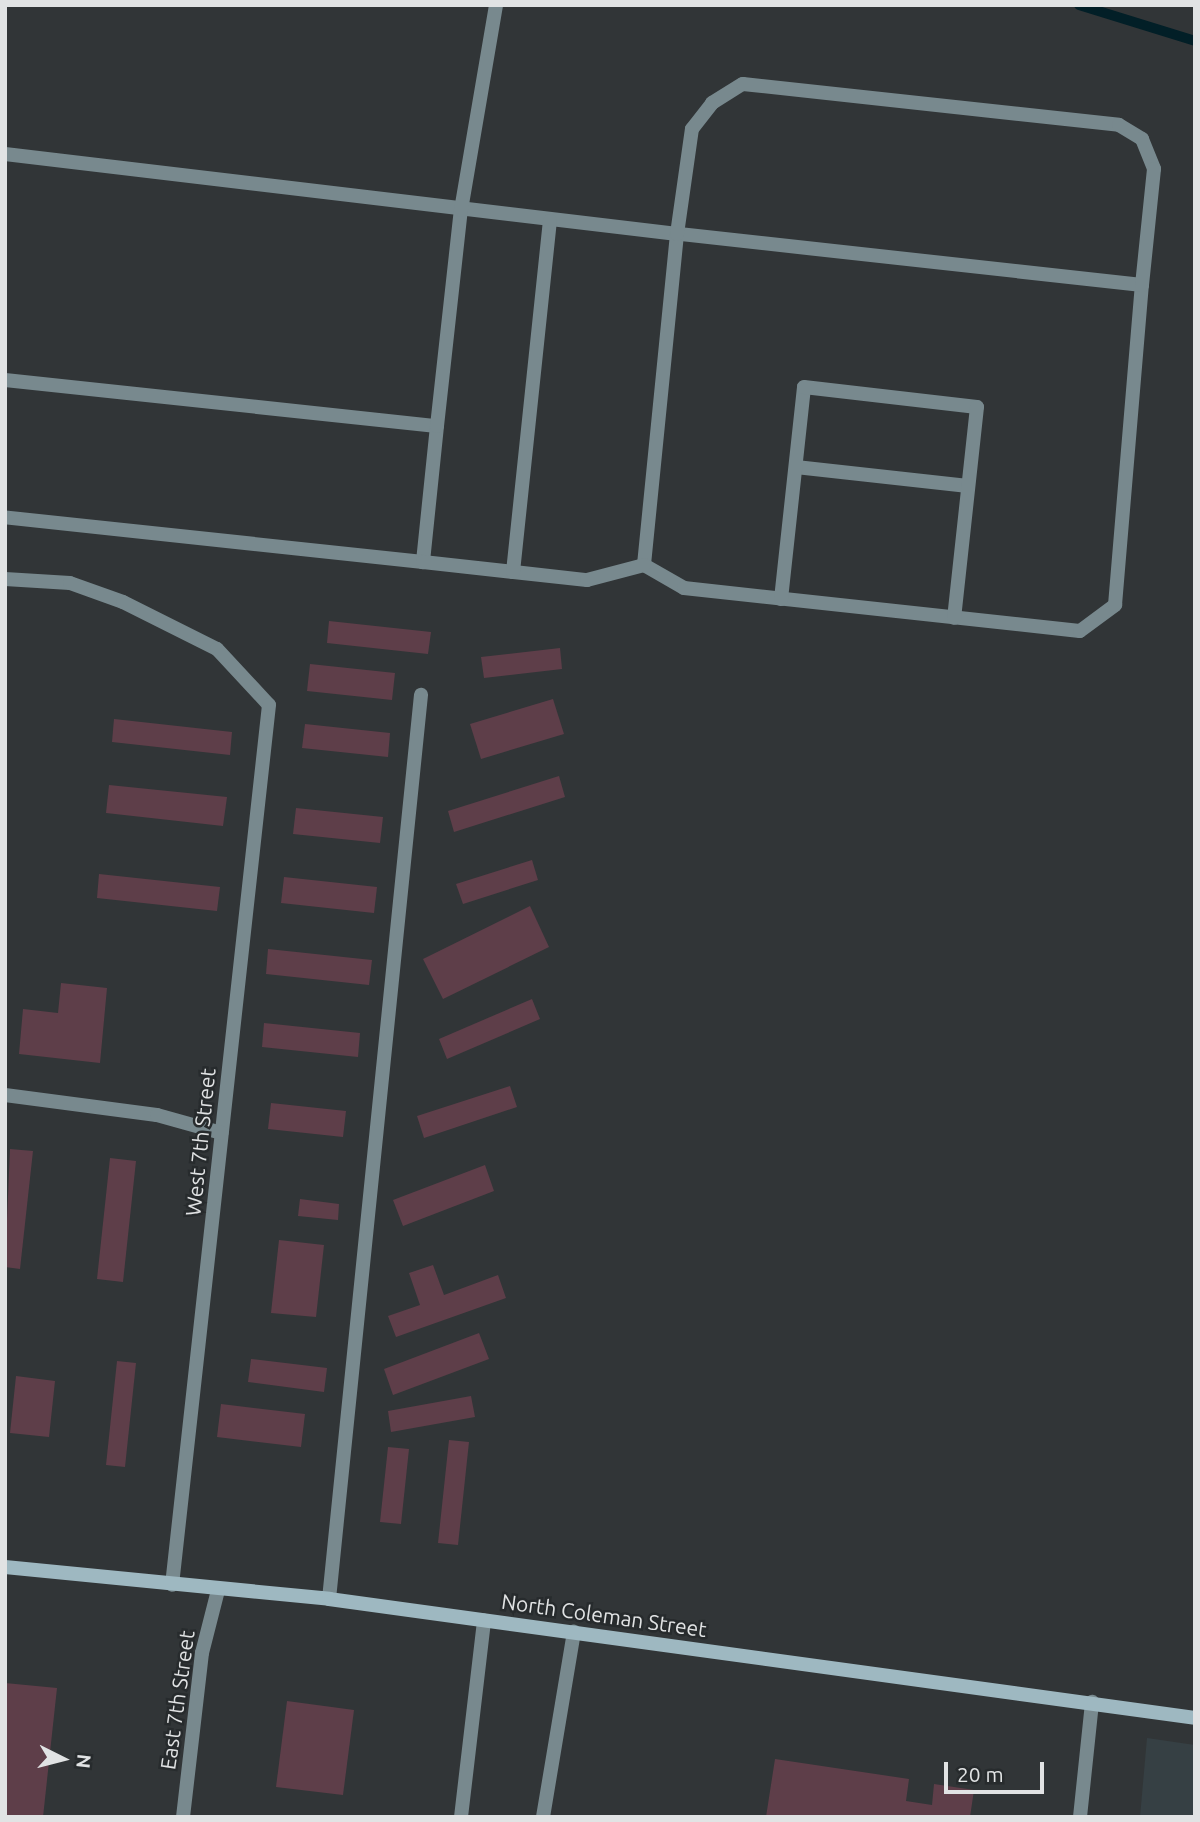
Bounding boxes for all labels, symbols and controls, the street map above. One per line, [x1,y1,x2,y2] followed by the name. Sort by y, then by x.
[180,1067,220,1217] street label: West 7th Street
[500,1588,708,1642] street label: North Coleman Street
[155,1629,199,1771] street label: East 7th Street
[28,1724,98,1794] north arrow
[948,1748,1048,1792] scale bar
[72,1753,96,1769] text: N
[957,1762,1004,1786] text: 20 m

